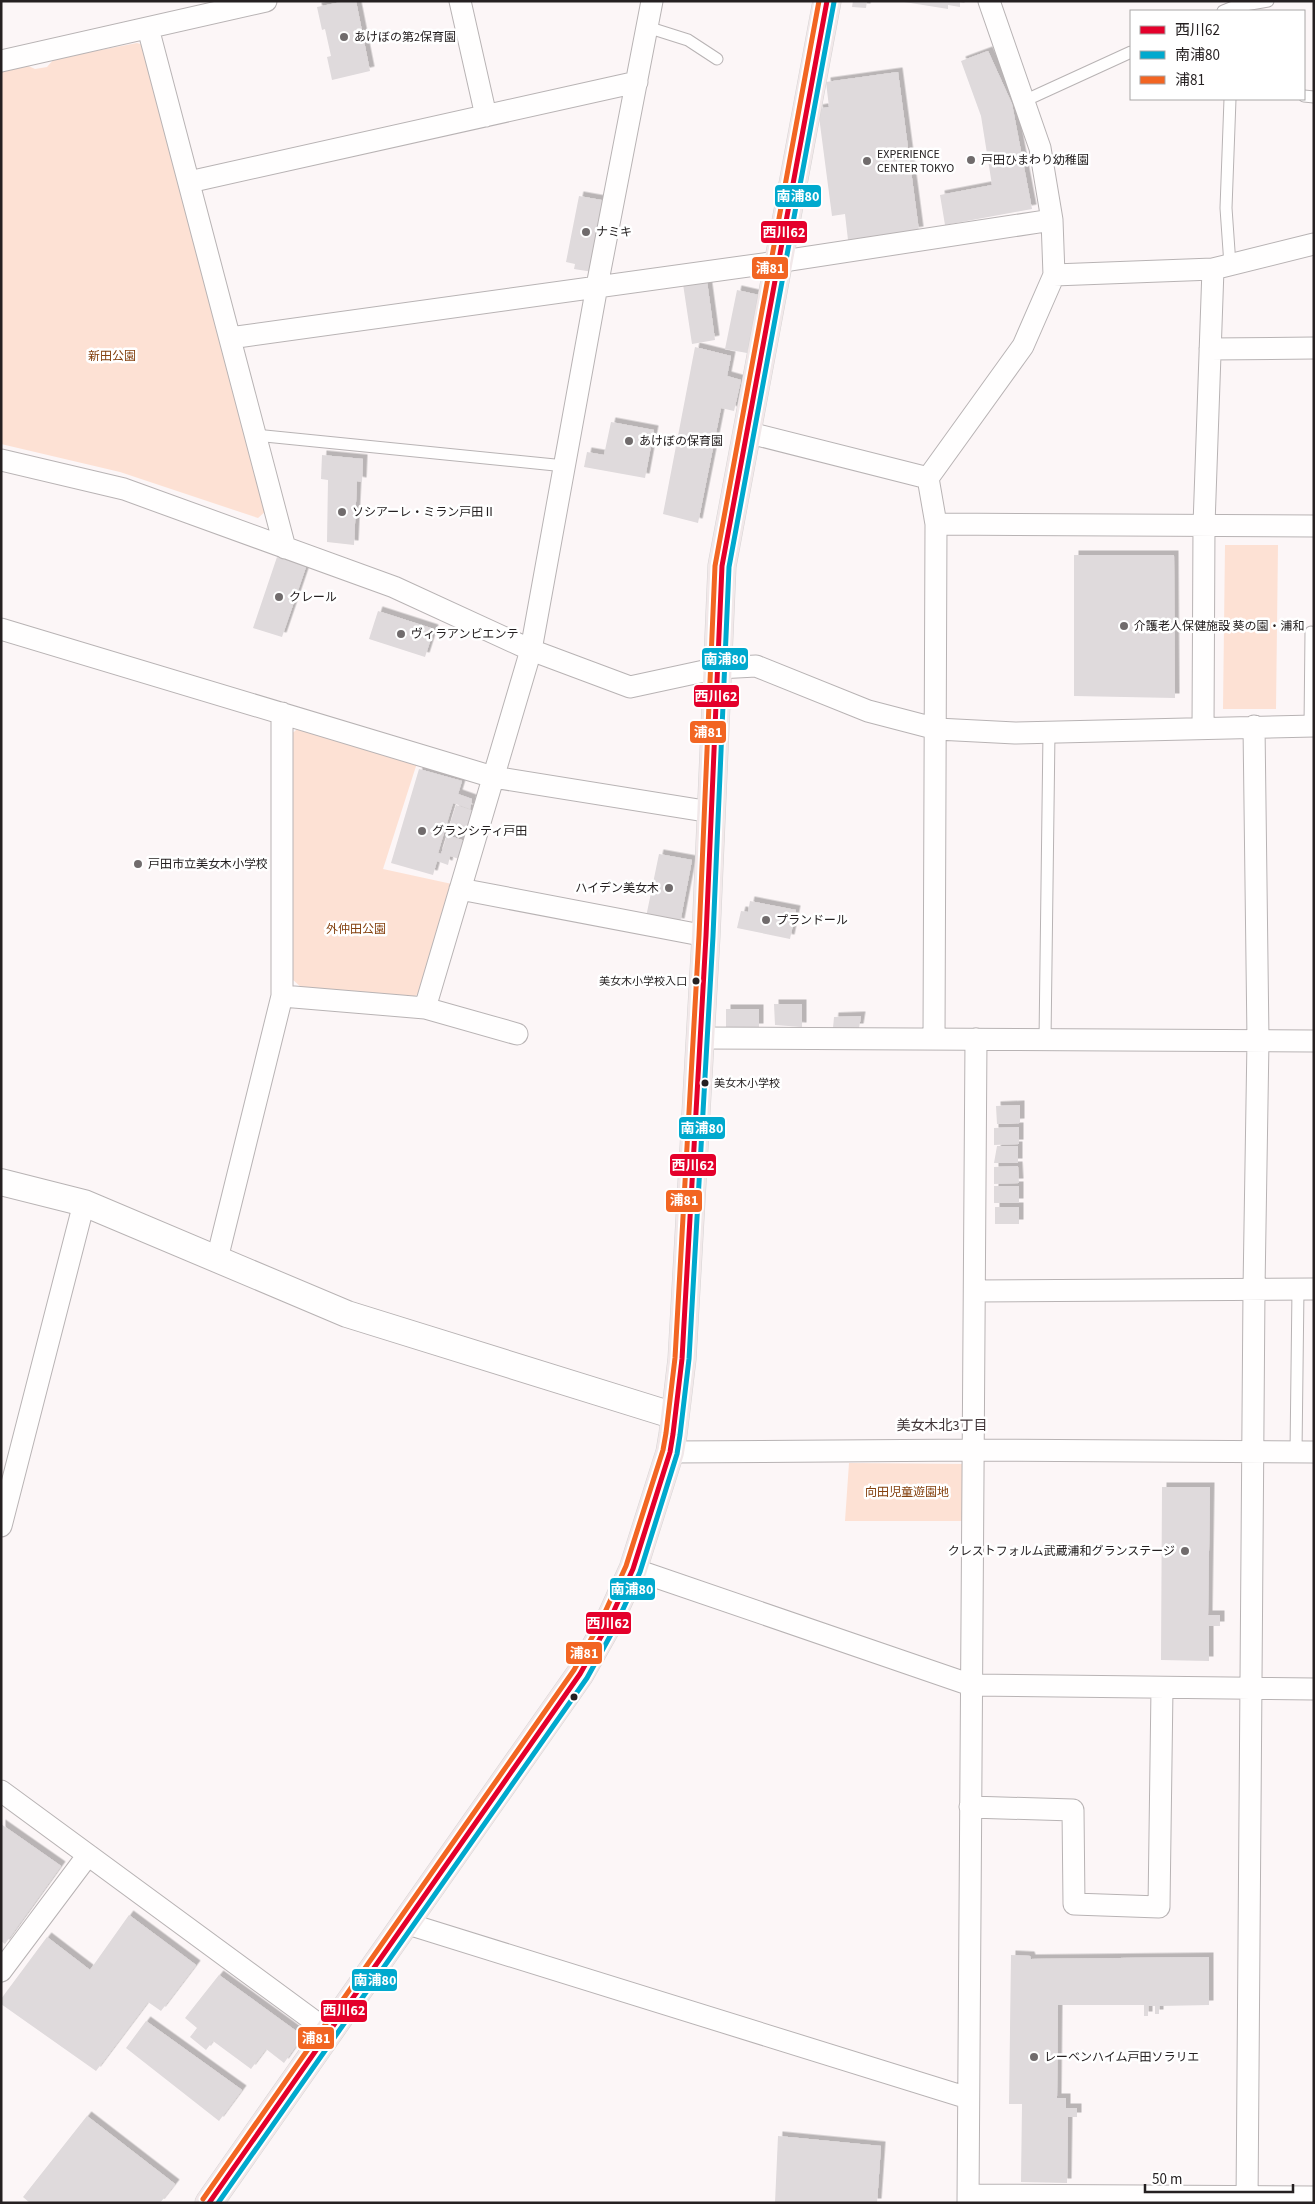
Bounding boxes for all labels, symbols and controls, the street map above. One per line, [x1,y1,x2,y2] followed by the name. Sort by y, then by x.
[1130,10,1305,100] legend
[1175,20,1220,41] text: 西川62
[354,29,456,46] place label: あけぼの第2保育園
[338,31,350,43] marker: あけぼの第2保育園
[1175,45,1220,66] text: 南浦80
[1175,70,1205,91] text: 浦81
[877,146,954,177] place label: EXPERIENCE CENTER TOKYO
[981,152,1089,169] place label: 戸田ひまわり幼稚園
[965,154,977,166] marker: 戸田ひまわり幼稚園
[861,155,873,167] marker: EXPERIENCE CENTER TOKYO
[774,184,822,208] line badge: 南浦80
[777,187,819,207] text: 南浦80
[760,220,808,244] line badge: 西川62
[763,223,805,243] text: 西川62
[596,224,632,241] place label: ナミキ
[580,226,592,238] marker: ナミキ
[751,256,789,280] line badge: 浦81
[756,259,784,279] text: 浦81
[88,348,136,365] park label: 新田公園
[639,433,723,450] place label: あけぼの保育園
[623,435,635,447] marker: あけぼの保育園
[352,504,495,521] place label: ソシアーレ・ミラン戸田Ⅱ
[336,506,348,518] marker: ソシアーレ・ミラン戸田Ⅱ
[289,589,337,606] place label: クレール
[273,591,285,603] marker: クレール
[1134,618,1304,635] place label: 介護老人保健施設 葵の園・浦和
[1118,620,1130,632] marker: 介護老人保健施設 葵の園・浦和
[411,626,519,643] place label: ヴィラアンビエンテ
[395,628,407,640] marker: ヴィラアンビエンテ
[701,647,749,671] line badge: 南浦80
[704,650,746,670] text: 南浦80
[693,684,740,708] line badge: 西川62
[695,687,737,707] text: 西川62
[689,720,727,744] line badge: 浦81
[694,723,722,743] text: 浦81
[432,823,527,840] place label: グランシティ戸田
[416,825,428,837] marker: グランシティ戸田
[148,856,268,873] place label: 戸田市立美女木小学校
[132,858,144,870] marker: 戸田市立美女木小学校
[575,880,659,897] place label: ハイデン美女木
[663,882,675,894] marker: ハイデン美女木
[776,912,848,929] place label: プランドール
[760,914,772,926] marker: プランドール
[326,921,386,938] park label: 外仲田公園
[599,974,687,989] place label: 美女木小学校入口
[691,976,701,986] marker: 美女木小学校入口
[714,1076,780,1091] place label: 美女木小学校
[700,1078,710,1088] marker: 美女木小学校
[678,1116,726,1140] line badge: 南浦80
[681,1119,723,1139] text: 南浦80
[669,1153,717,1177] line badge: 西川62
[672,1156,714,1176] text: 西川62
[665,1189,703,1213] line badge: 浦81
[670,1191,698,1211] text: 浦81
[897,1416,987,1436] district label: 美女木北3丁目
[865,1484,949,1501] park label: 向田児童遊園地
[948,1543,1175,1560] place label: クレストフォルム武蔵浦和グランステージ
[1179,1545,1191,1557] marker: クレストフォルム武蔵浦和グランステージ
[609,1577,656,1601] line badge: 南浦80
[611,1580,653,1600] text: 南浦80
[585,1611,632,1635] line badge: 西川62
[587,1614,629,1634] text: 西川62
[565,1641,603,1665] line badge: 浦81
[570,1644,598,1664] text: 浦81
[569,1692,579,1702] unlabelled marker
[351,1968,398,1992] line badge: 南浦80
[354,1971,396,1991] text: 南浦80
[320,1999,368,2023] line badge: 西川62
[323,2001,365,2021] text: 西川62
[297,2026,335,2050] line badge: 浦81
[302,2029,330,2049] text: 浦81
[1044,2049,1200,2066] place label: レーベンハイム戸田ソラリエ
[1028,2051,1040,2063] marker: レーベンハイム戸田ソラリエ
[1145,2162,1292,2194] scale bar
[1152,2169,1182,2190] text: 50 m

